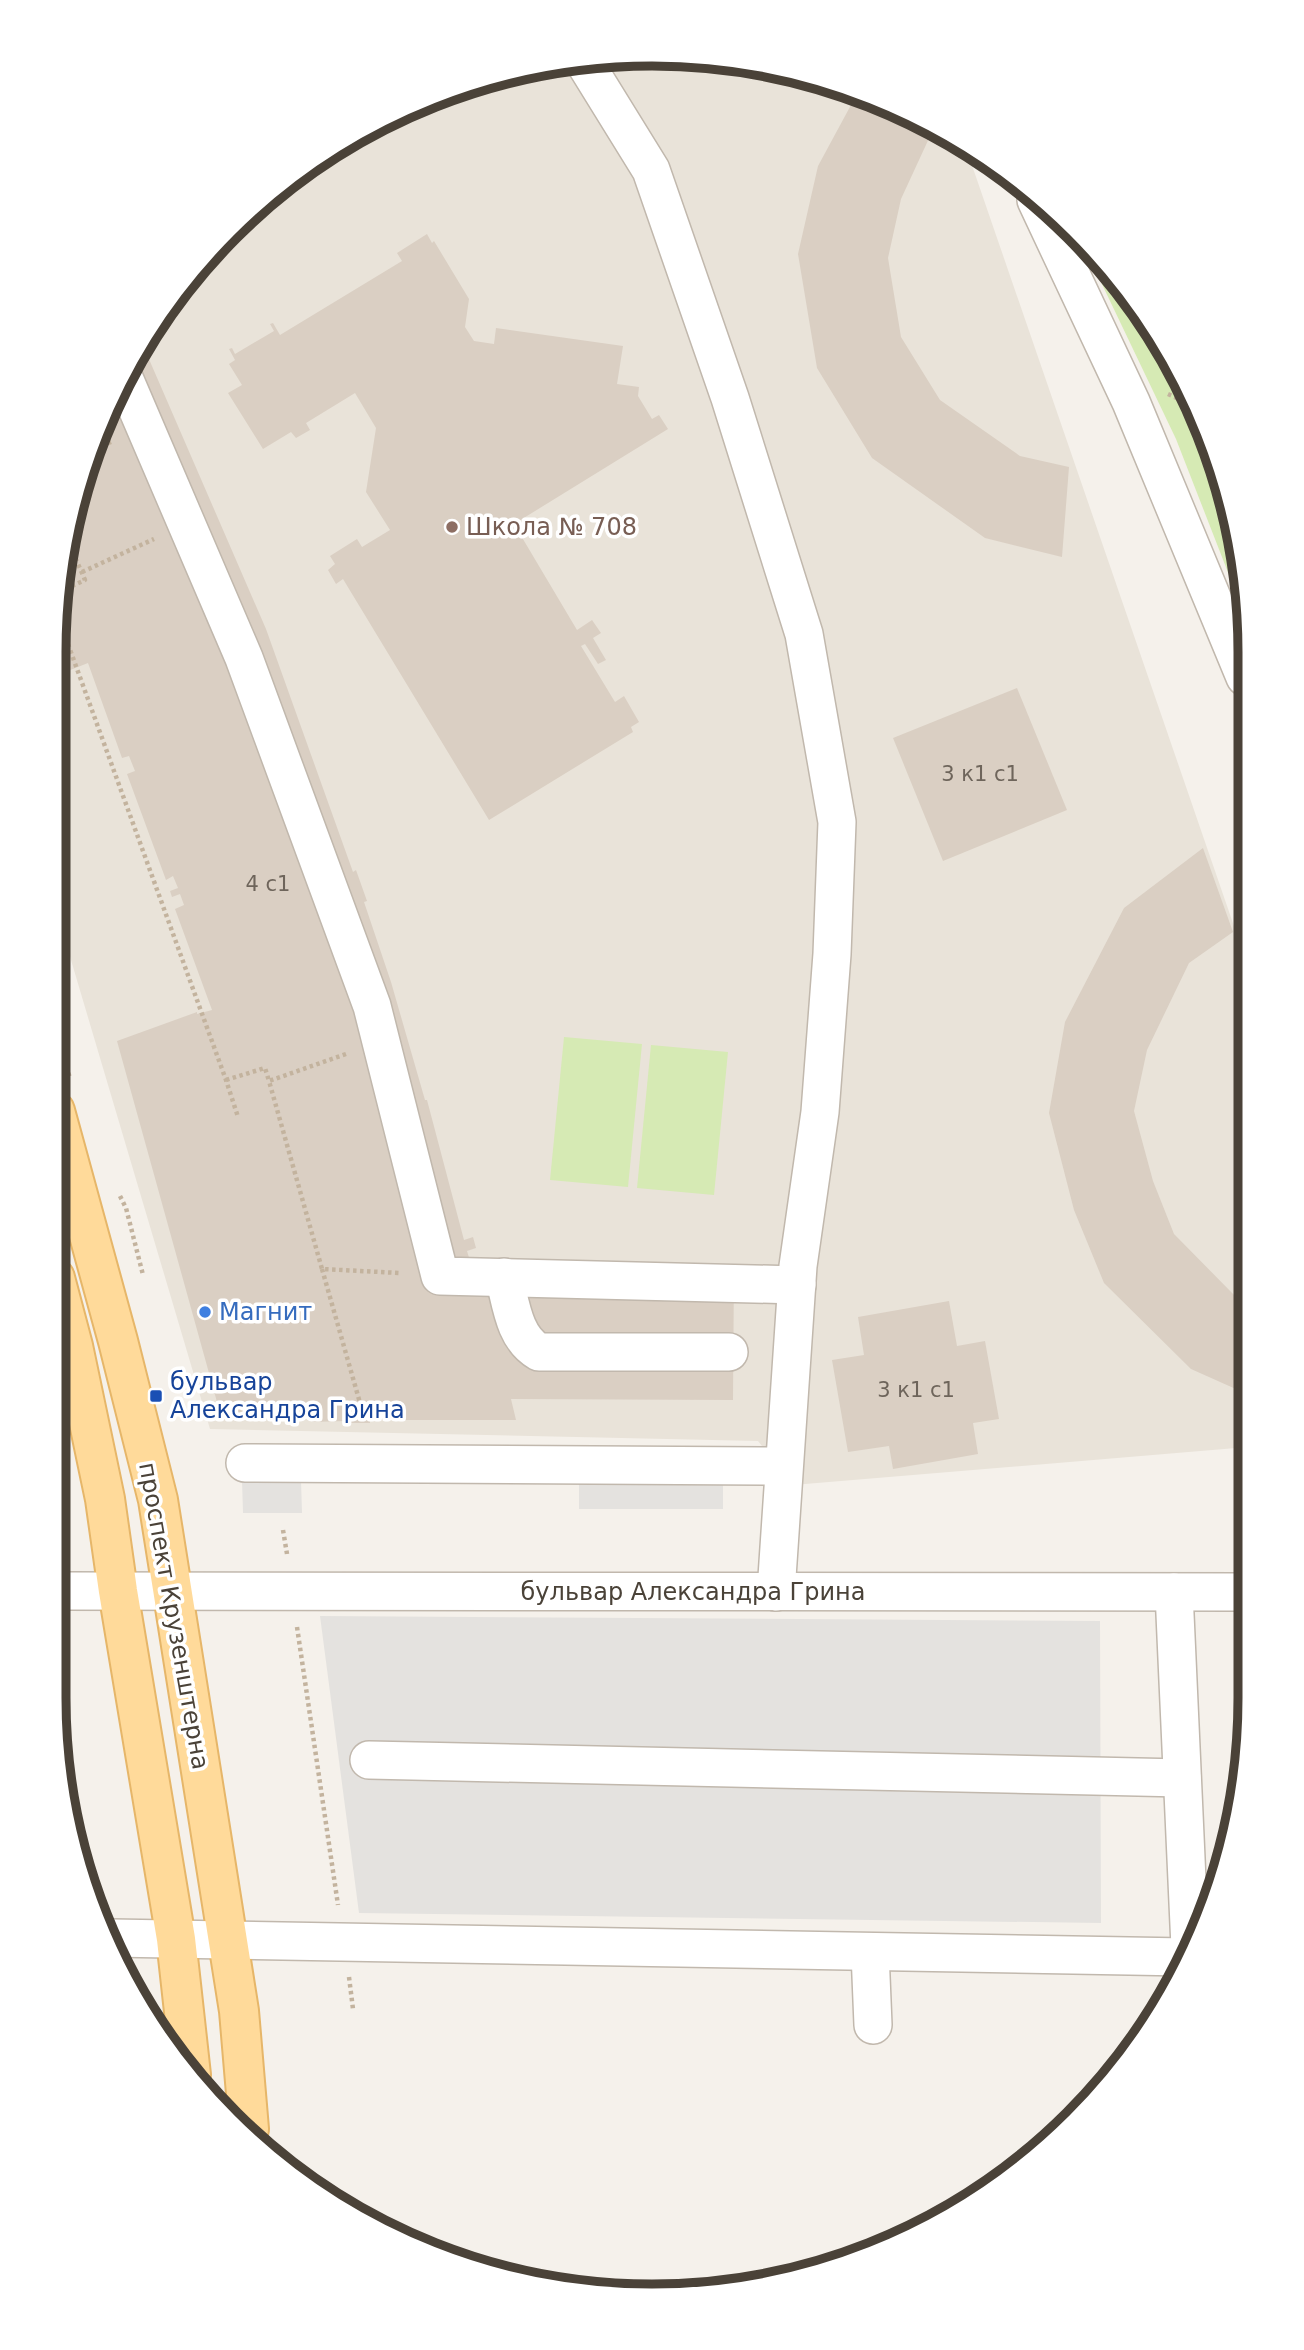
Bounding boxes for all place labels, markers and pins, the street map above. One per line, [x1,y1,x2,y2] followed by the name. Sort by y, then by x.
[466,513,637,541] place label: Школа № 708
[444,519,460,535] marker: Школа № 708
[219,1298,312,1326] place label: Магнит
[197,1304,213,1320] marker: Магнит
[170,1368,405,1424] place label: бульвар Александра Грина
[148,1388,164,1404] marker: бульвар Александра Грина

